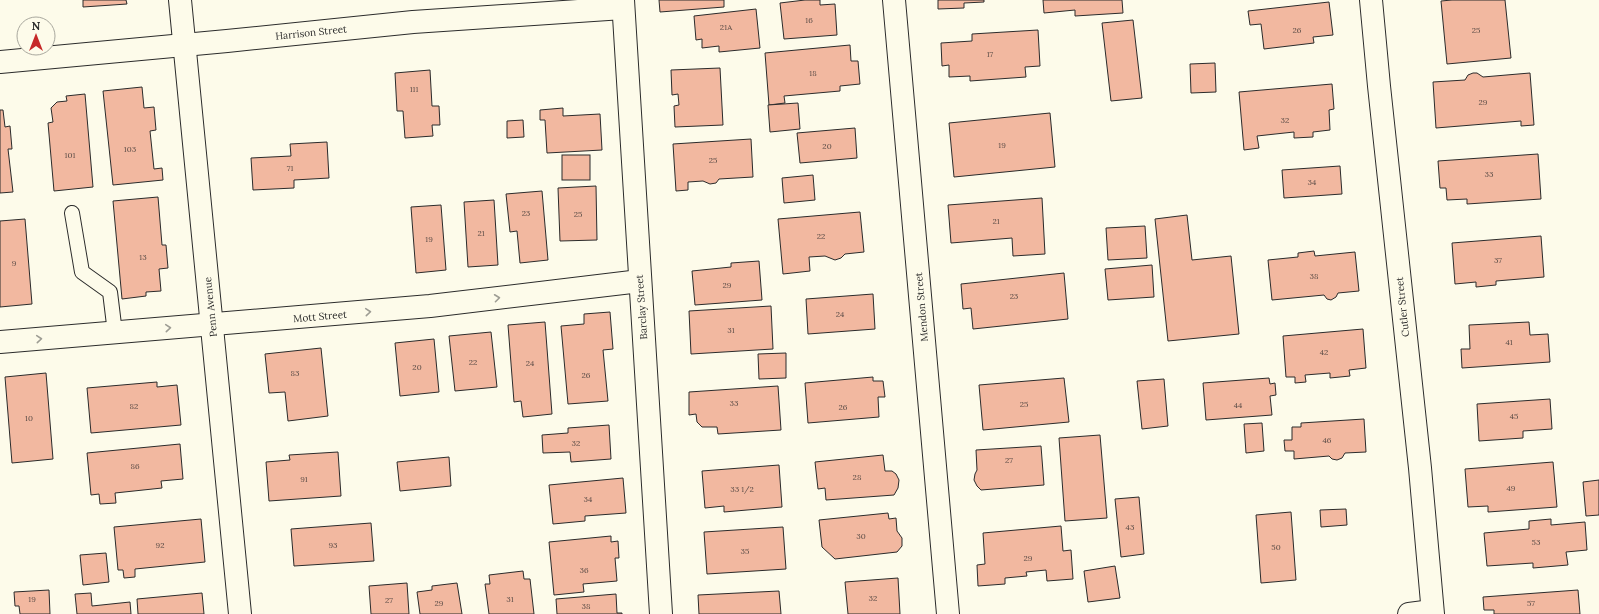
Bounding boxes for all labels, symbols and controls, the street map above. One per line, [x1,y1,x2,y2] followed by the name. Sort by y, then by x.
[805,15,813,25] house number: 16
[16,16,56,56] north arrow
[32,19,41,33] text: N
[275,22,348,43] street label: Harrison Street
[720,22,733,32] house number: 21A
[1293,25,1302,35] house number: 26
[1472,25,1480,35] house number: 25
[987,49,994,59] house number: 17
[809,68,817,78] house number: 18
[410,84,418,94] house number: 111
[1479,97,1488,107] house number: 29
[1281,115,1289,125] house number: 32
[998,140,1006,150] house number: 19
[822,141,832,151] house number: 20
[124,144,137,154] house number: 103
[65,150,75,160] house number: 101
[709,155,717,165] house number: 25
[287,163,293,173] house number: 71
[1485,169,1494,179] house number: 33
[1308,177,1317,187] house number: 34
[522,208,531,218] house number: 23
[574,209,582,219] house number: 25
[992,216,1000,226] house number: 21
[477,228,485,238] house number: 21
[817,231,825,241] house number: 22
[425,234,433,244] house number: 19
[139,252,147,262] house number: 13
[1494,255,1502,265] house number: 37
[12,258,17,268] house number: 9
[1310,271,1319,281] house number: 38
[912,272,931,342] street label: Mendon Street
[633,274,650,340] street label: Barclay Street
[201,276,220,338] street label: Penn Avenue
[1393,276,1412,338] street label: Cutler Street
[723,280,732,290] house number: 29
[1010,291,1019,301] house number: 23
[494,294,500,303] one-way arrow
[365,307,371,316] one-way arrow
[293,308,348,325] street label: Mott Street
[836,309,845,319] house number: 24
[165,324,171,333] one-way arrow
[727,325,735,335] house number: 31
[36,335,42,344] one-way arrow
[1505,337,1513,347] house number: 41
[1320,347,1328,357] house number: 42
[469,357,477,367] house number: 22
[526,358,535,368] house number: 24
[412,362,422,372] house number: 20
[291,368,300,378] house number: 83
[582,370,591,380] house number: 26
[730,398,739,408] house number: 33
[1020,399,1028,409] house number: 25
[1234,400,1243,410] house number: 44
[130,401,138,411] house number: 82
[839,402,848,412] house number: 26
[1510,411,1518,421] house number: 45
[25,413,33,423] house number: 10
[1323,435,1332,445] house number: 46
[572,438,580,448] house number: 32
[1005,455,1013,465] house number: 27
[130,461,140,471] house number: 86
[853,472,862,482] house number: 28
[300,474,308,484] house number: 91
[1507,483,1516,493] house number: 49
[730,484,754,495] house number: 33 1/2
[584,494,593,504] house number: 34
[1126,522,1135,532] house number: 43
[856,531,866,541] house number: 30
[1532,537,1541,547] house number: 53
[156,540,164,550] house number: 92
[328,540,338,550] house number: 93
[1271,542,1281,552] house number: 50
[741,546,749,556] house number: 35
[1024,553,1033,563] house number: 29
[579,565,589,575] house number: 36
[869,593,877,603] house number: 32
[28,594,36,604] house number: 19
[506,594,514,604] house number: 31
[385,595,393,605] house number: 27
[435,598,444,608] house number: 29
[1527,598,1535,608] house number: 57
[582,601,591,611] house number: 38

